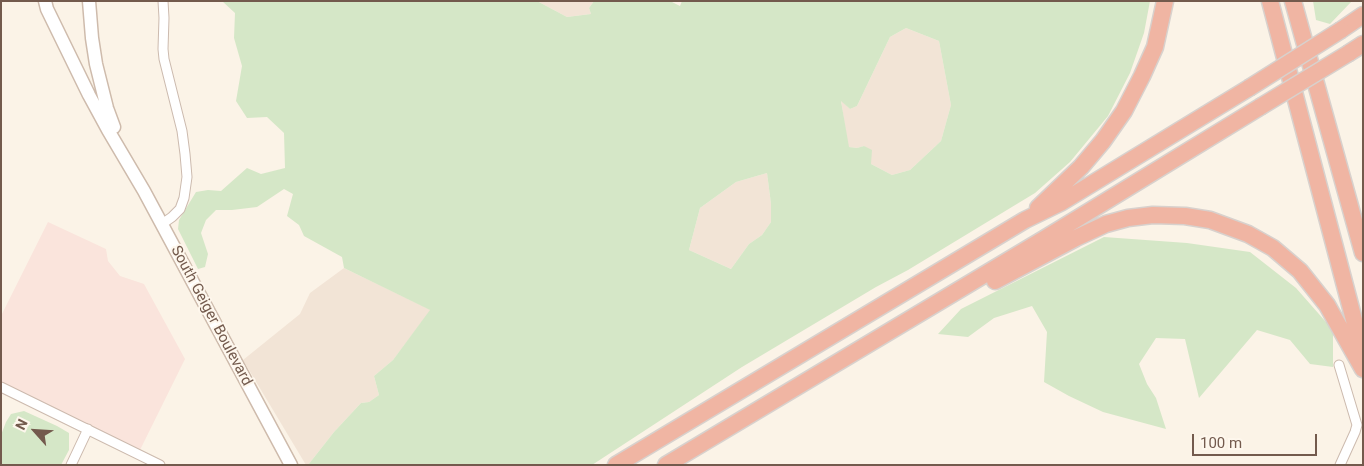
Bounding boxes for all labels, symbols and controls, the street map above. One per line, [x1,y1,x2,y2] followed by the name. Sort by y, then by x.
[166,243,256,389] street label: South Geiger Boulevard
[10,406,60,456] north arrow
[12,416,31,432] text: N
[1194,424,1319,456] scale bar
[1200,434,1242,452] text: 100 m

